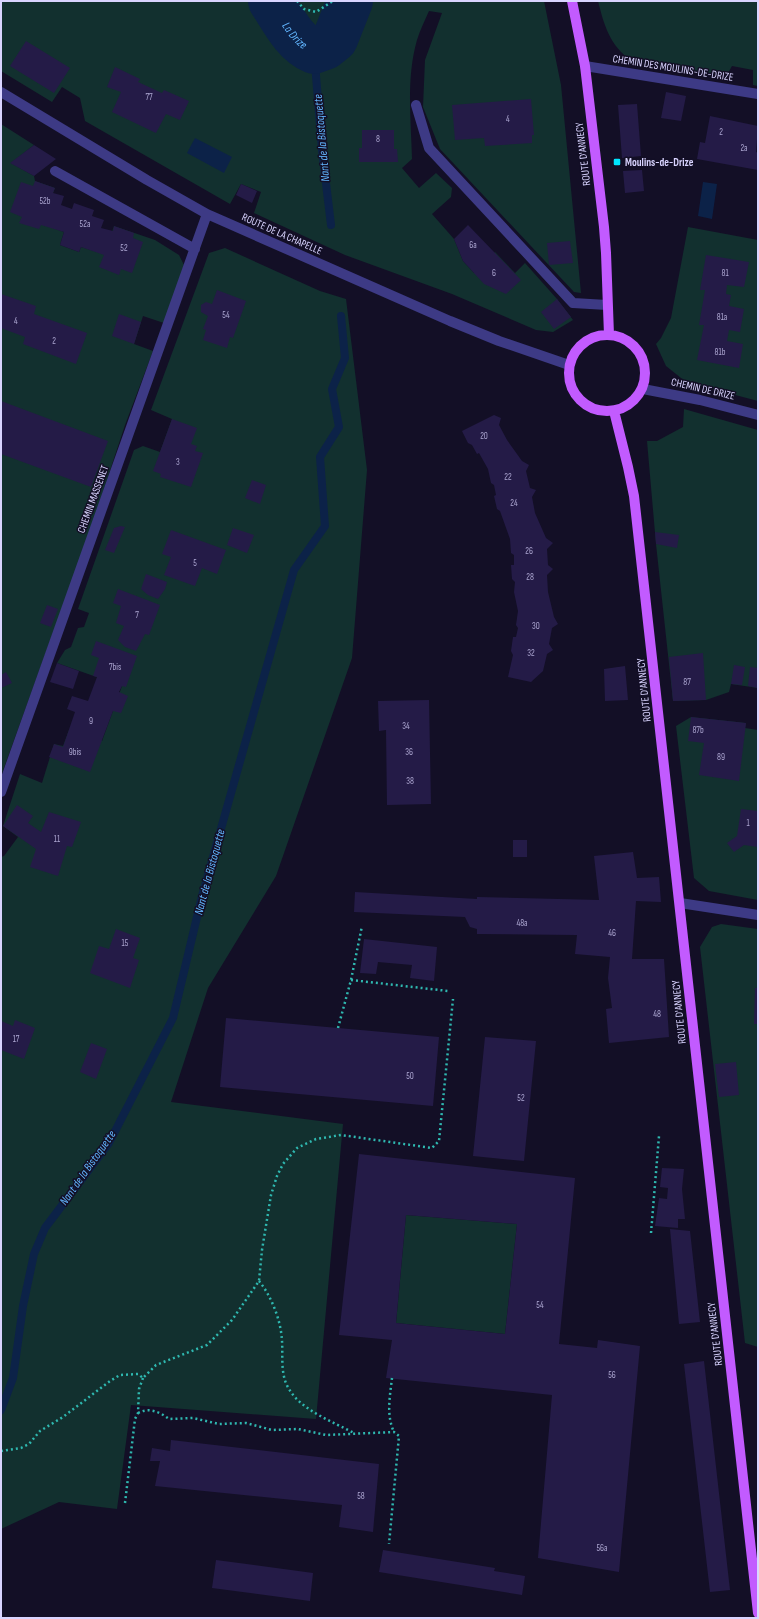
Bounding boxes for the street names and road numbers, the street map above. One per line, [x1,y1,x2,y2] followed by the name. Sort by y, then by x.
[612,52,734,84] street label: CHEMIN DES MOULINS-DE-DRIZE
[573,121,593,186] street label: ROUTE D'ANNECY
[240,210,324,258] street label: ROUTE DE LA CHAPELLE
[670,375,736,403] street label: CHEMIN DE DRIZE
[75,463,111,535] street label: CHEMIN MASSENET
[634,657,654,722] street label: ROUTE D'ANNECY
[669,979,689,1044] street label: ROUTE D'ANNECY
[705,1301,725,1366] street label: ROUTE D'ANNECY

